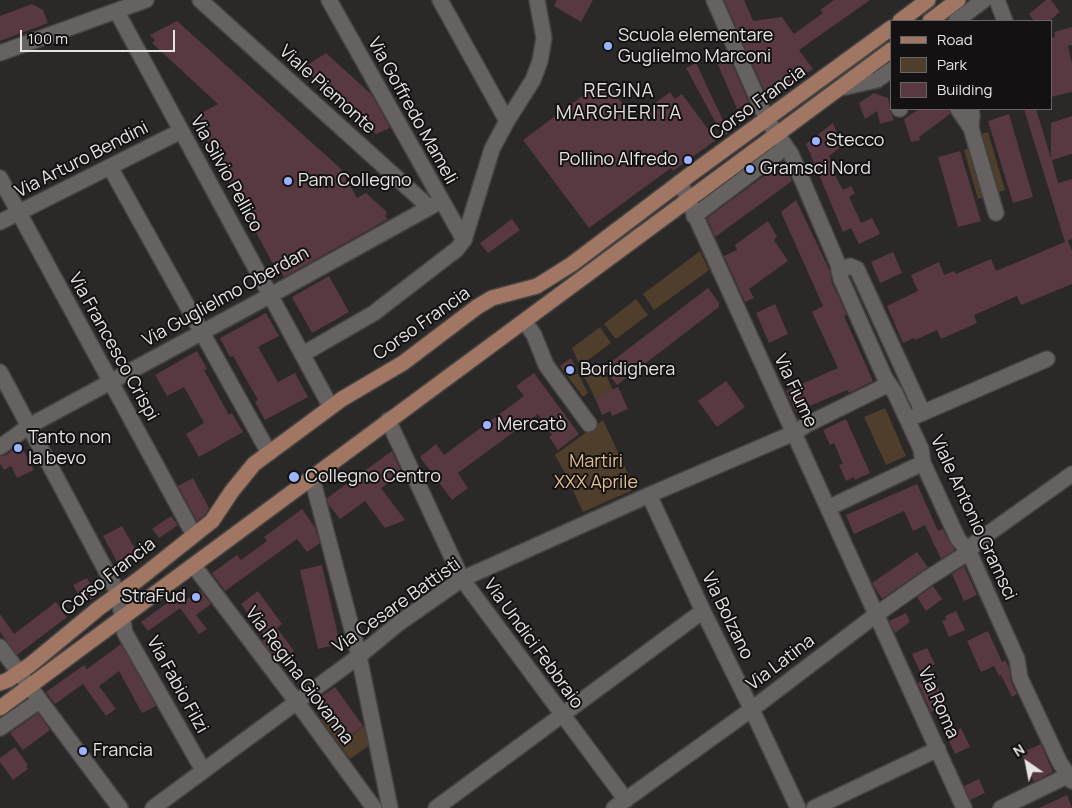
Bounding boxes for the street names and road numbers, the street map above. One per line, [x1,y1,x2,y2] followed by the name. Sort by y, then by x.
[363,34,461,188] street label: Via Goffredo Mameli
[274,41,380,139] street label: Viale Piemonte
[706,61,810,145] street label: Corso Francia
[185,112,267,236] street label: Via Silvio Pellico
[12,117,152,203] street label: Via Arturo Bendini
[139,242,313,352] street label: Via Guglielmo Oberdan
[63,269,163,425] street label: Via Francesco Crispi
[369,283,475,365] street label: Corso Francia
[769,351,821,431] street label: Via Fiume
[925,432,1021,604] street label: Viale Antonio Gramsci
[58,534,160,620] street label: Corso Francia
[329,554,465,658] street label: Via Cesare Battisti
[697,569,757,663] street label: Via Bolzano
[479,575,587,713] street label: Via Undici Febbraio
[240,603,358,749] street label: Via Regina Giovanna
[743,630,819,696] street label: Via Latina
[142,633,212,737] street label: Via Fabio Filzi
[913,664,963,742] street label: Via Roma

